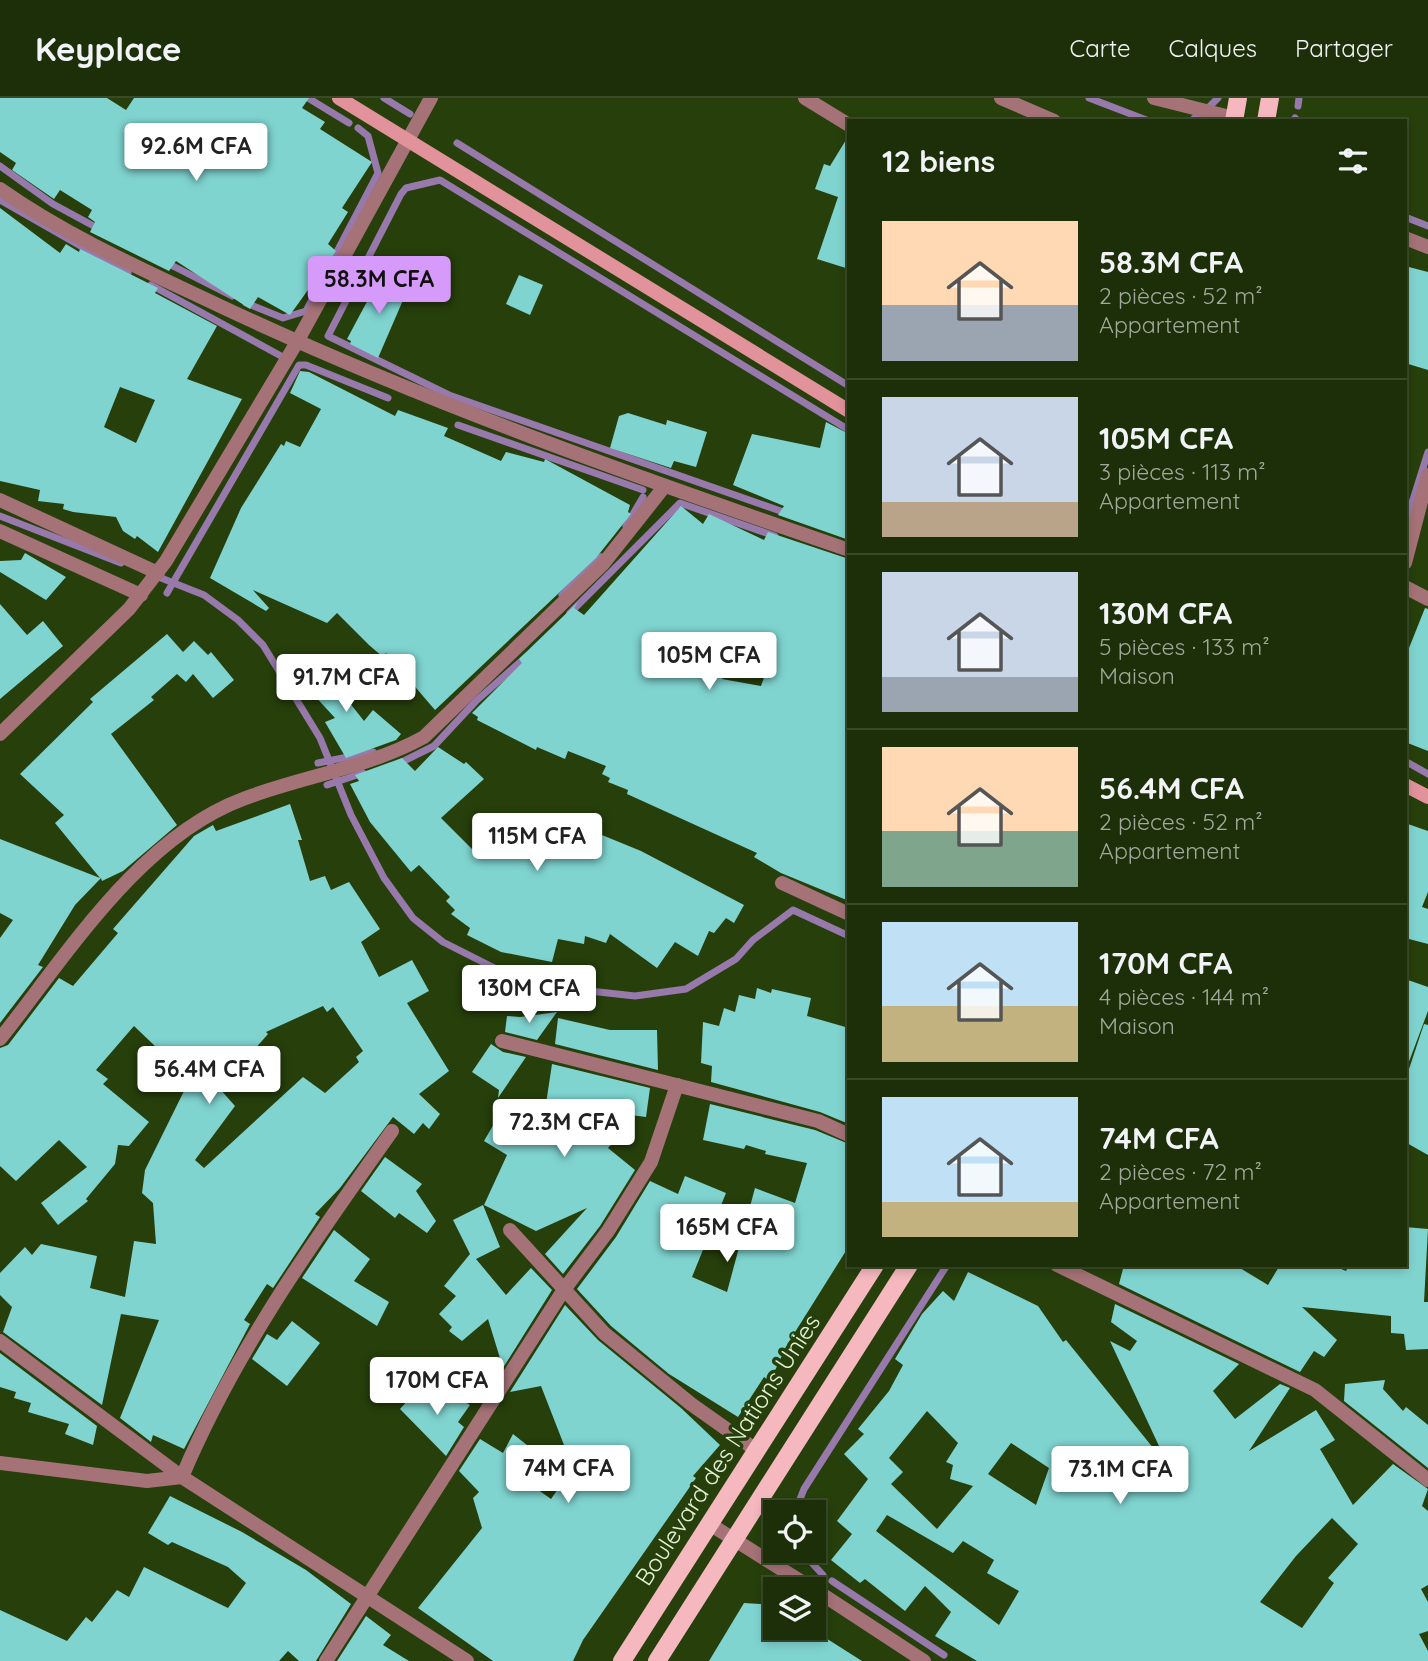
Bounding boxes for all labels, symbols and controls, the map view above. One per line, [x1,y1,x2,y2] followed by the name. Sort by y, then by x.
[35,28,182,69] text: Keyplace
[1069,33,1131,63] text: Carte
[1169,33,1257,63] text: Calques
[1295,33,1393,63] text: Partager
[116,123,276,183] pin: 92.6M CFA
[140,131,252,160] text: 92.6M CFA
[882,142,995,180] text: 12 biens
[1334,142,1372,180] icon: filters
[1099,243,1243,281] text: 58.3M CFA
[938,249,1022,333] icon: home
[299,256,459,316] pin: 58.3M CFA
[324,264,434,293] text: 58.3M CFA
[1099,281,1262,310] text: 2 pièces · 52 m²
[1099,310,1240,339] text: Appartement
[1099,419,1233,457] text: 105M CFA
[938,425,1022,509] icon: home
[1099,457,1266,486] text: 3 pièces · 113 m²
[1099,486,1240,515] text: Appartement
[1099,594,1232,632] text: 130M CFA
[938,600,1022,684] icon: home
[637,632,781,692] pin: 105M CFA
[1099,632,1270,661] text: 5 pièces · 133 m²
[658,640,760,669] text: 105M CFA
[266,654,426,714] pin: 91.7M CFA
[1099,661,1175,690] text: Maison
[293,662,399,691] text: 91.7M CFA
[1099,769,1244,807] text: 56.4M CFA
[938,775,1022,859] icon: home
[1099,807,1262,836] text: 2 pièces · 52 m²
[465,814,609,873] pin: 115M CFA
[488,821,586,850] text: 115M CFA
[1099,836,1240,865] text: Appartement
[1099,944,1232,982] text: 170M CFA
[938,950,1022,1034] icon: home
[457,965,601,1025] pin: 130M CFA
[478,973,580,1002] text: 130M CFA
[1099,982,1269,1011] text: 4 pièces · 144 m²
[1099,1011,1175,1040] text: Maison
[129,1046,289,1106] pin: 56.4M CFA
[153,1054,265,1083] text: 56.4M CFA
[484,1100,644,1159] pin: 72.3M CFA
[509,1107,619,1136] text: 72.3M CFA
[1099,1119,1219,1157] text: 74M CFA
[938,1125,1022,1209] icon: home
[1099,1157,1262,1186] text: 2 pièces · 72 m²
[1099,1186,1240,1215] text: Appartement
[655,1204,799,1264] pin: 165M CFA
[676,1212,778,1241] text: 165M CFA
[628,1308,826,1591] street label: Boulevard des Nations Unies
[365,1358,509,1417] pin: 170M CFA
[386,1365,488,1394] text: 170M CFA
[503,1446,633,1505] pin: 74M CFA
[1040,1446,1200,1506] pin: 73.1M CFA
[522,1453,614,1482] text: 74M CFA
[1067,1454,1173,1483] text: 73.1M CFA
[763,1500,826,1640] map controls
[763,1500,826,1563] button: locate
[763,1577,826,1640] button: layers

